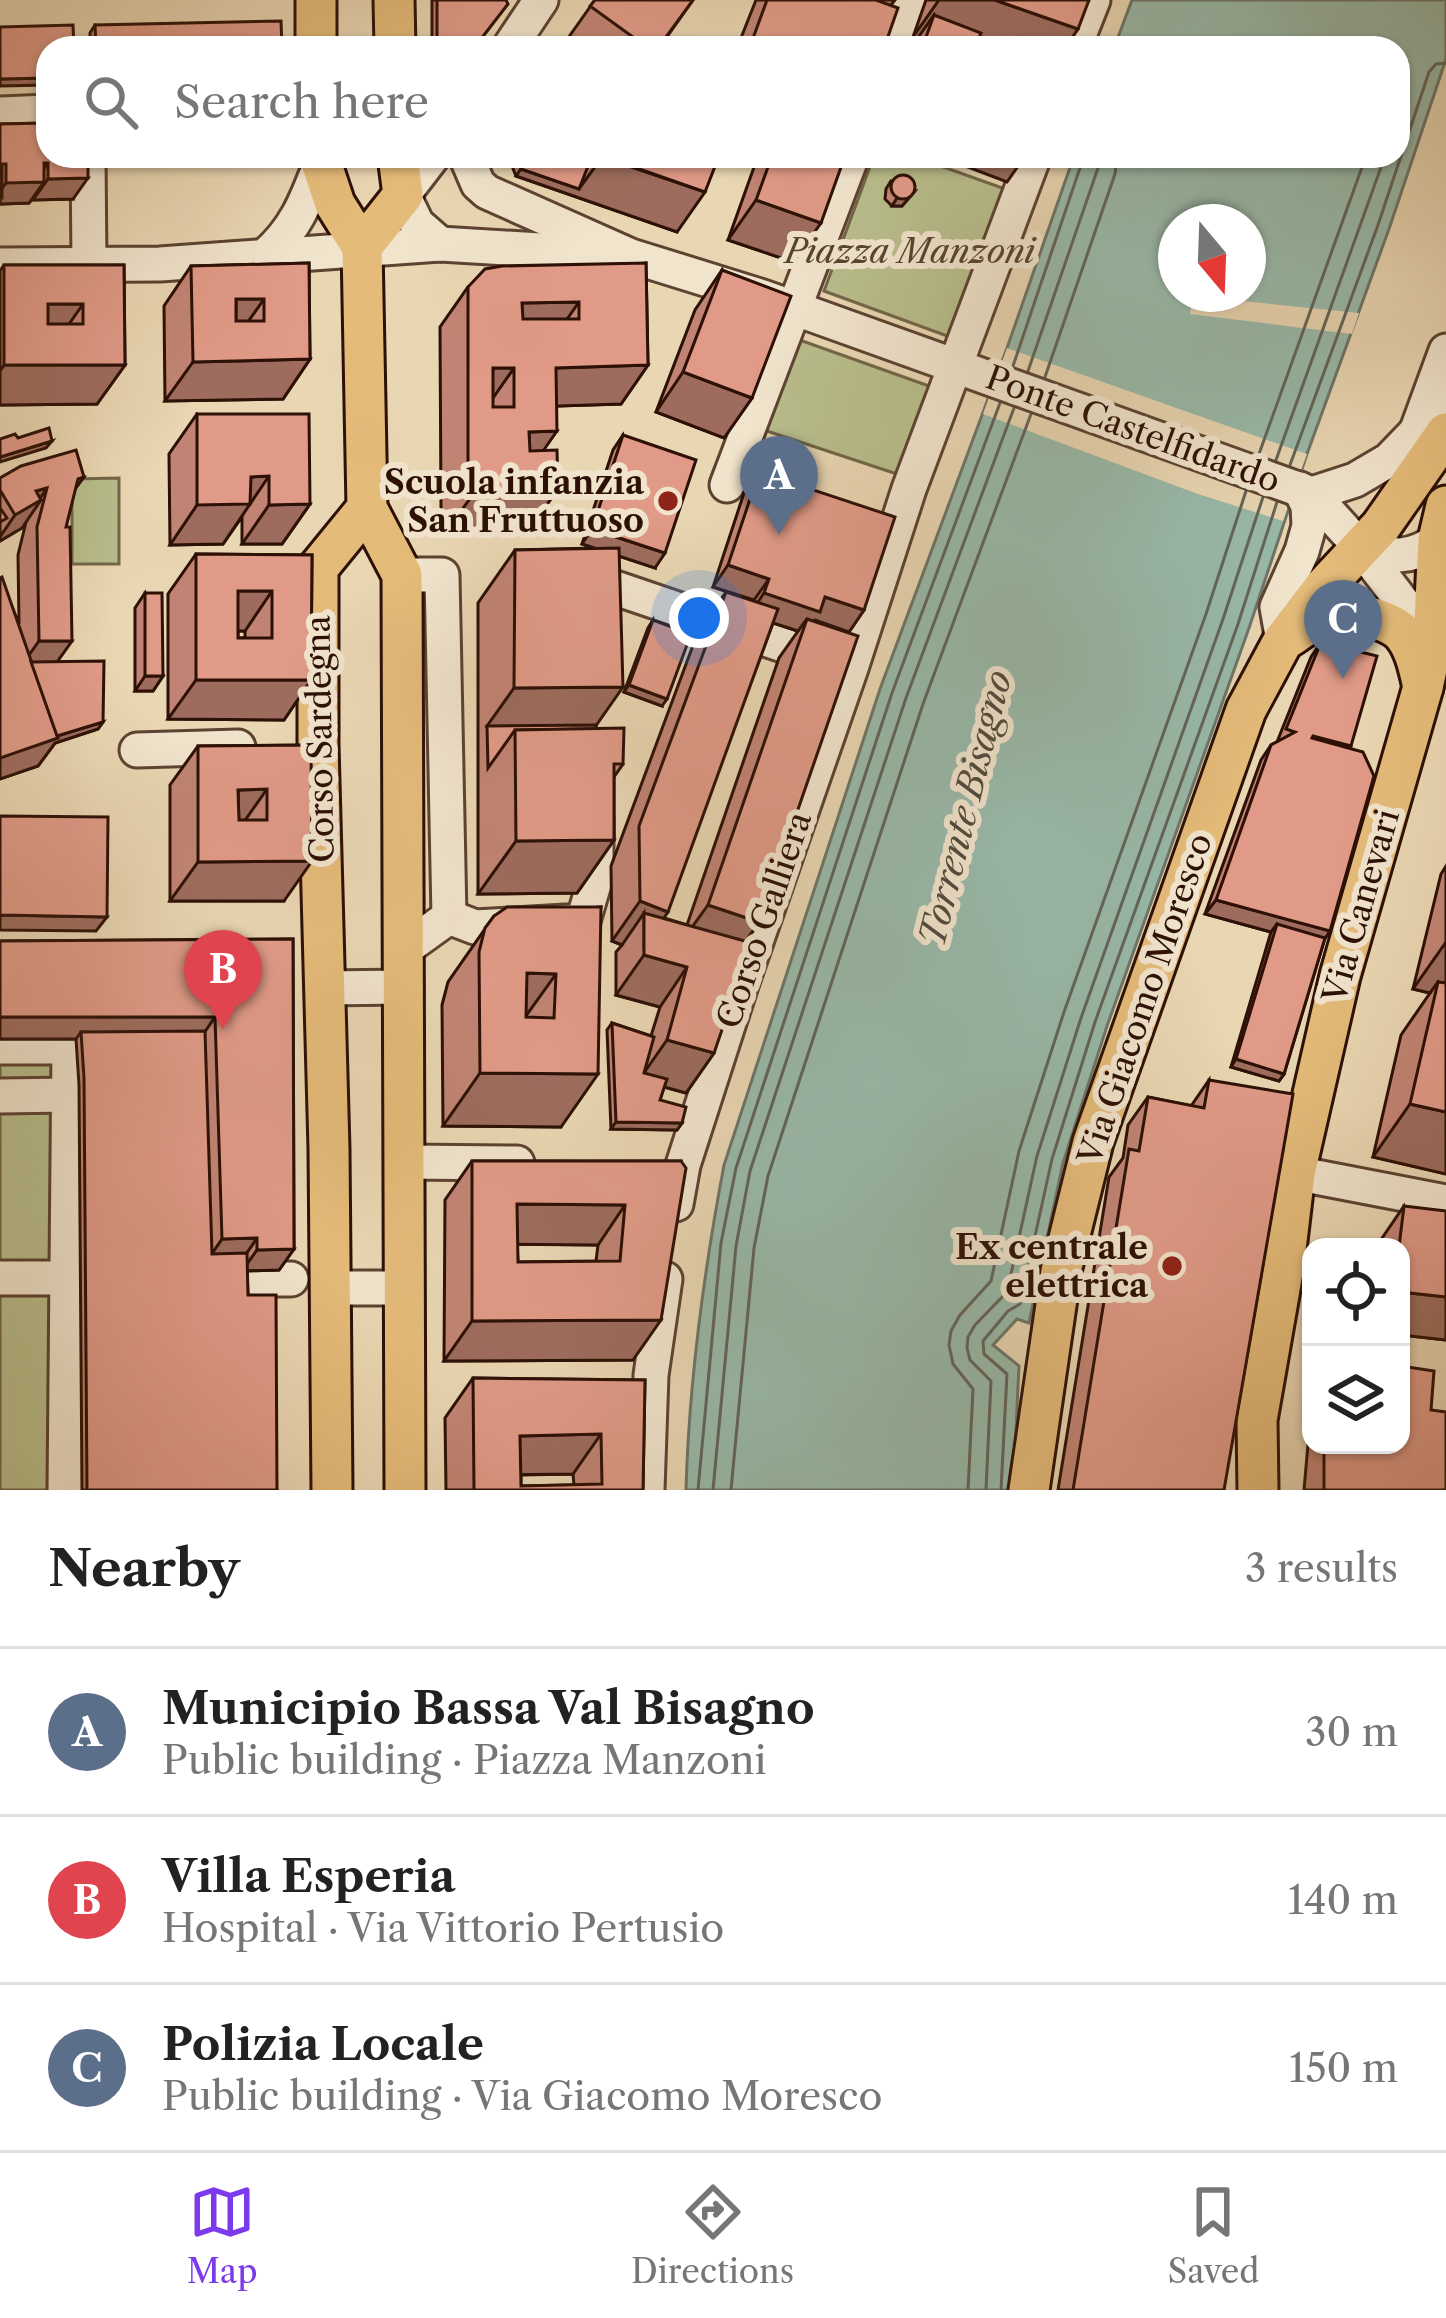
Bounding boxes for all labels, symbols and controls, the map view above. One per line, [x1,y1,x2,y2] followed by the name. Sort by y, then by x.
[36,36,1410,168] search box
[78,69,144,135] icon: search
[174,74,429,130] text: Search here
[1158,204,1266,312] north arrow
[782,231,1037,272] park label: Piazza Manzoni
[980,357,1286,501] street label: Ponte Castelfidardo
[740,436,818,535] pin: A
[384,462,645,541] place label: Scuola infanzia San Fruttuoso
[655,488,681,514] marker: Scuola infanzia San Fruttuoso
[1304,580,1382,679] pin: C
[669,588,729,648] your location
[297,614,343,863] street label: Corso Sardegna
[910,666,1020,950] water label: Torrente Bisagno
[1314,805,1408,1008] street label: Via Canevari
[708,806,820,1034] street label: Corso Galliera
[1069,828,1221,1171] street label: Via Giacomo Moresco
[184,930,262,1029] pin: B
[955,1227,1149,1306] place label: Ex centrale elettrica
[1302,1238,1410,1454] map controls
[1302,1238,1410,1346] button: locate
[1159,1253,1185,1279] marker: Ex centrale elettrica
[1302,1346,1410,1454] button: layers
[48,1537,240,1599] text: Nearby
[1245,1544,1398,1592] text: 3 results
[162,1680,815,1736] text: Municipio Bassa Val Bisagno
[72,1708,102,1756] text: A
[1305,1708,1398,1756] text: 30 m
[162,1736,766,1784] text: Public building · Piazza Manzoni
[162,1848,456,1904] text: Villa Esperia
[73,1876,102,1924] text: B
[1288,1876,1398,1924] text: 140 m
[162,1904,724,1952] text: Hospital · Via Vittorio Pertusio
[162,2016,484,2072] text: Polizia Locale
[71,2044,103,2092] text: C
[1289,2044,1398,2092] text: 150 m
[162,2072,882,2120] text: Public building · Via Giacomo Moresco
[187,2179,258,2292] tab: Map
[631,2179,794,2292] tab: Directions
[1168,2179,1259,2292] tab: Saved

